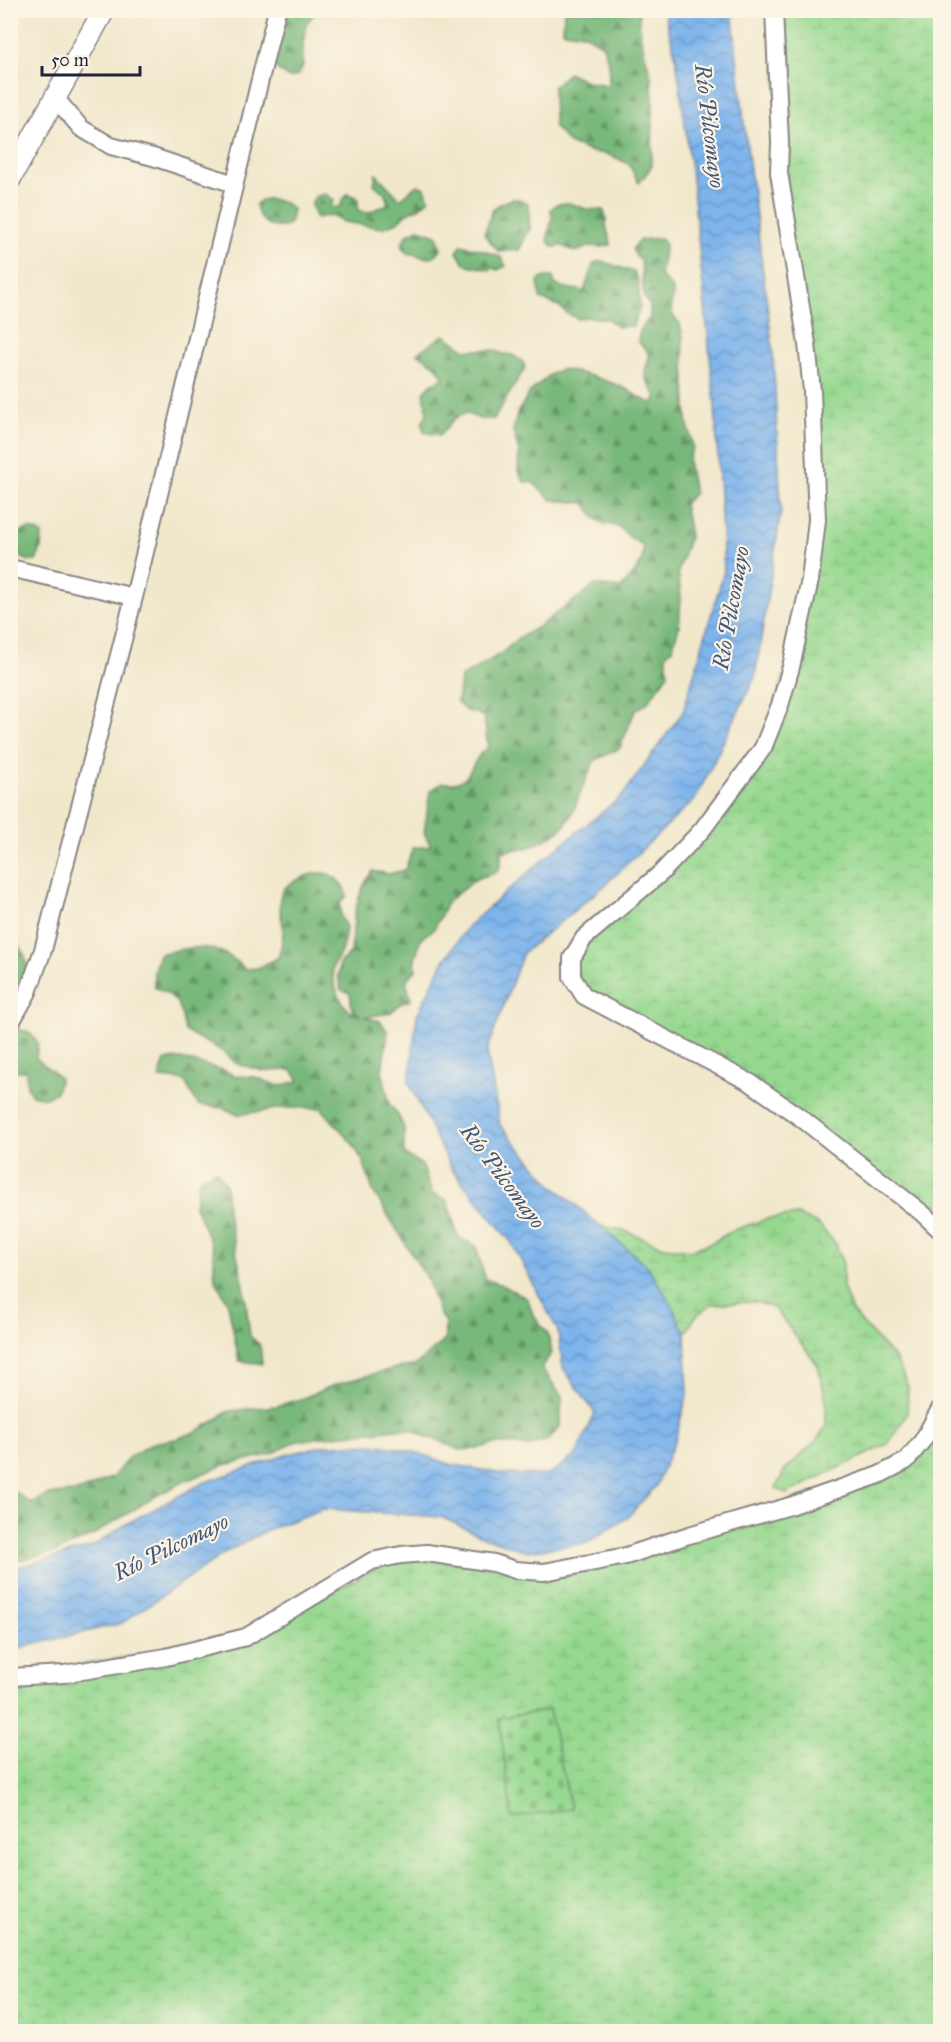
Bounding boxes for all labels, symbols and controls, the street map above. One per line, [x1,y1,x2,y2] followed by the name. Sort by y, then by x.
[42,39,140,77] scale bar
[51,49,89,71] text: 50 m
[689,61,731,190] water label: Río Pilcomayo
[707,544,755,673] water label: Río Pilcomayo
[454,1117,551,1234] water label: Río Pilcomayo
[108,1508,233,1587] water label: Río Pilcomayo

